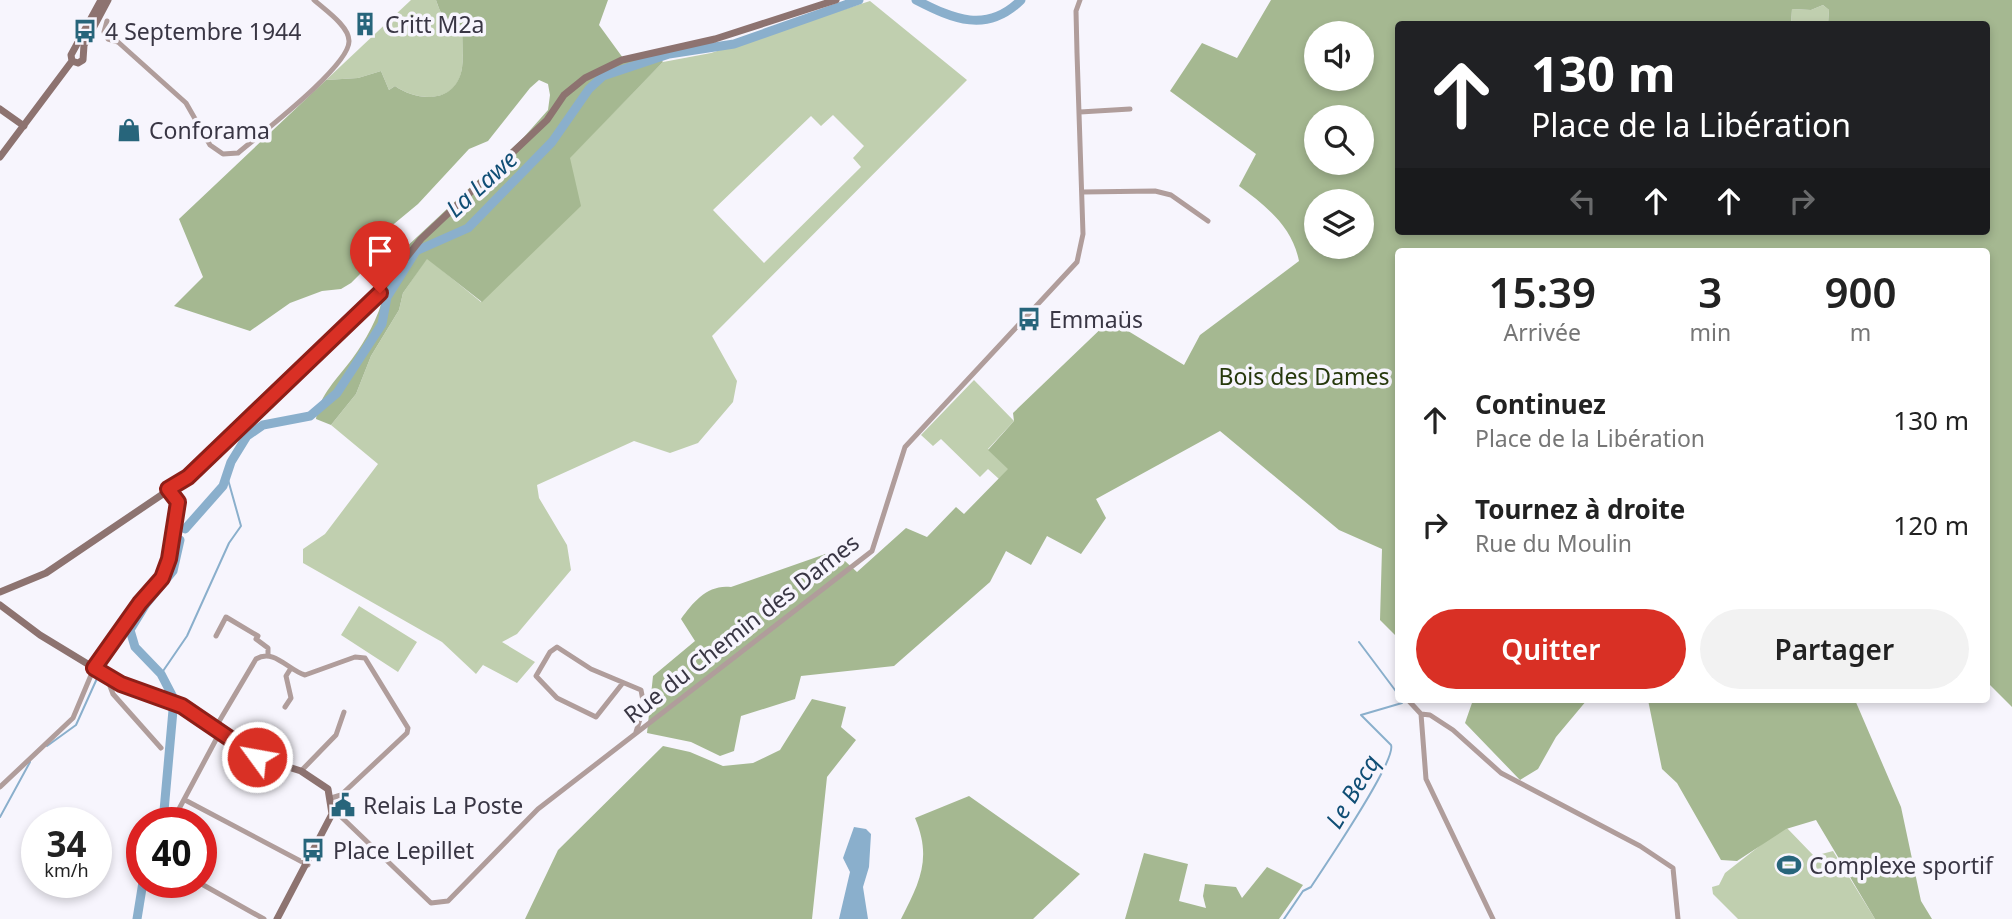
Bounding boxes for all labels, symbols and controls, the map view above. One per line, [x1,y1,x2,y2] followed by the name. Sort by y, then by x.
[385,8,484,40] place label: Critt M2a
[351,10,379,38] building icon: Critt M2a
[105,15,301,47] place label: 4 Septembre 1944
[71,17,99,45] bus stop icon: 4 Septembre 1944
[1304,21,1374,259] map controls
[1304,21,1374,91] button: sound
[1531,40,1676,106] text: 130 m
[1416,49,1507,140] icon: ahead
[1531,103,1851,146] text: Place de la Libération
[1304,105,1374,175] button: search
[149,114,270,146] place label: Conforama
[115,116,143,144] shop icon: Conforama
[438,142,524,224] water label: La Lawe
[1564,182,1602,220] icon: left
[1637,182,1675,220] icon: ahead
[1710,182,1748,220] icon: ahead
[1783,182,1821,220] icon: right
[1304,189,1374,259] button: layers
[350,221,410,293] pin
[361,232,399,270] icon: arrive
[1488,263,1596,320] text: 15:39
[1698,263,1722,320] text: 3
[1825,263,1897,320] text: 900
[1049,303,1143,335] place label: Emmaüs
[1015,305,1043,333] bus stop icon: Emmaüs
[1504,316,1581,348] text: Arrivée
[1689,316,1731,348] text: min
[1850,316,1871,348] text: m
[1218,360,1390,392] park label: Bois des Dames
[1475,386,1606,422] text: Continuez
[1416,401,1454,439] icon: ahead
[1893,402,1969,438] text: 130 m
[1475,422,1705,454] text: Place de la Libération
[1475,491,1685,527] text: Tournez à droite
[1416,506,1454,544] icon: right
[1893,507,1969,543] text: 120 m
[617,526,865,730] street label: Rue du Chemin des Dames
[1475,527,1632,559] text: Rue du Moulin
[1416,609,1686,689] button: Quitter
[1700,609,1969,689] button: Partager
[220,720,294,794] position arrow
[1317,748,1387,834] water label: Le Becq
[363,789,523,821] place label: Relais La Poste
[329,791,357,819] public building icon: Relais La Poste
[126,807,217,898] speed limit sign: 40
[46,820,87,867] text: 34
[333,834,474,866] place label: Place Lepillet
[299,836,327,864] bus stop icon: Place Lepillet
[1809,849,1994,881] place label: Complexe sportif
[1775,851,1803,879] sports icon: Complexe sportif
[44,858,89,882] text: km/h

